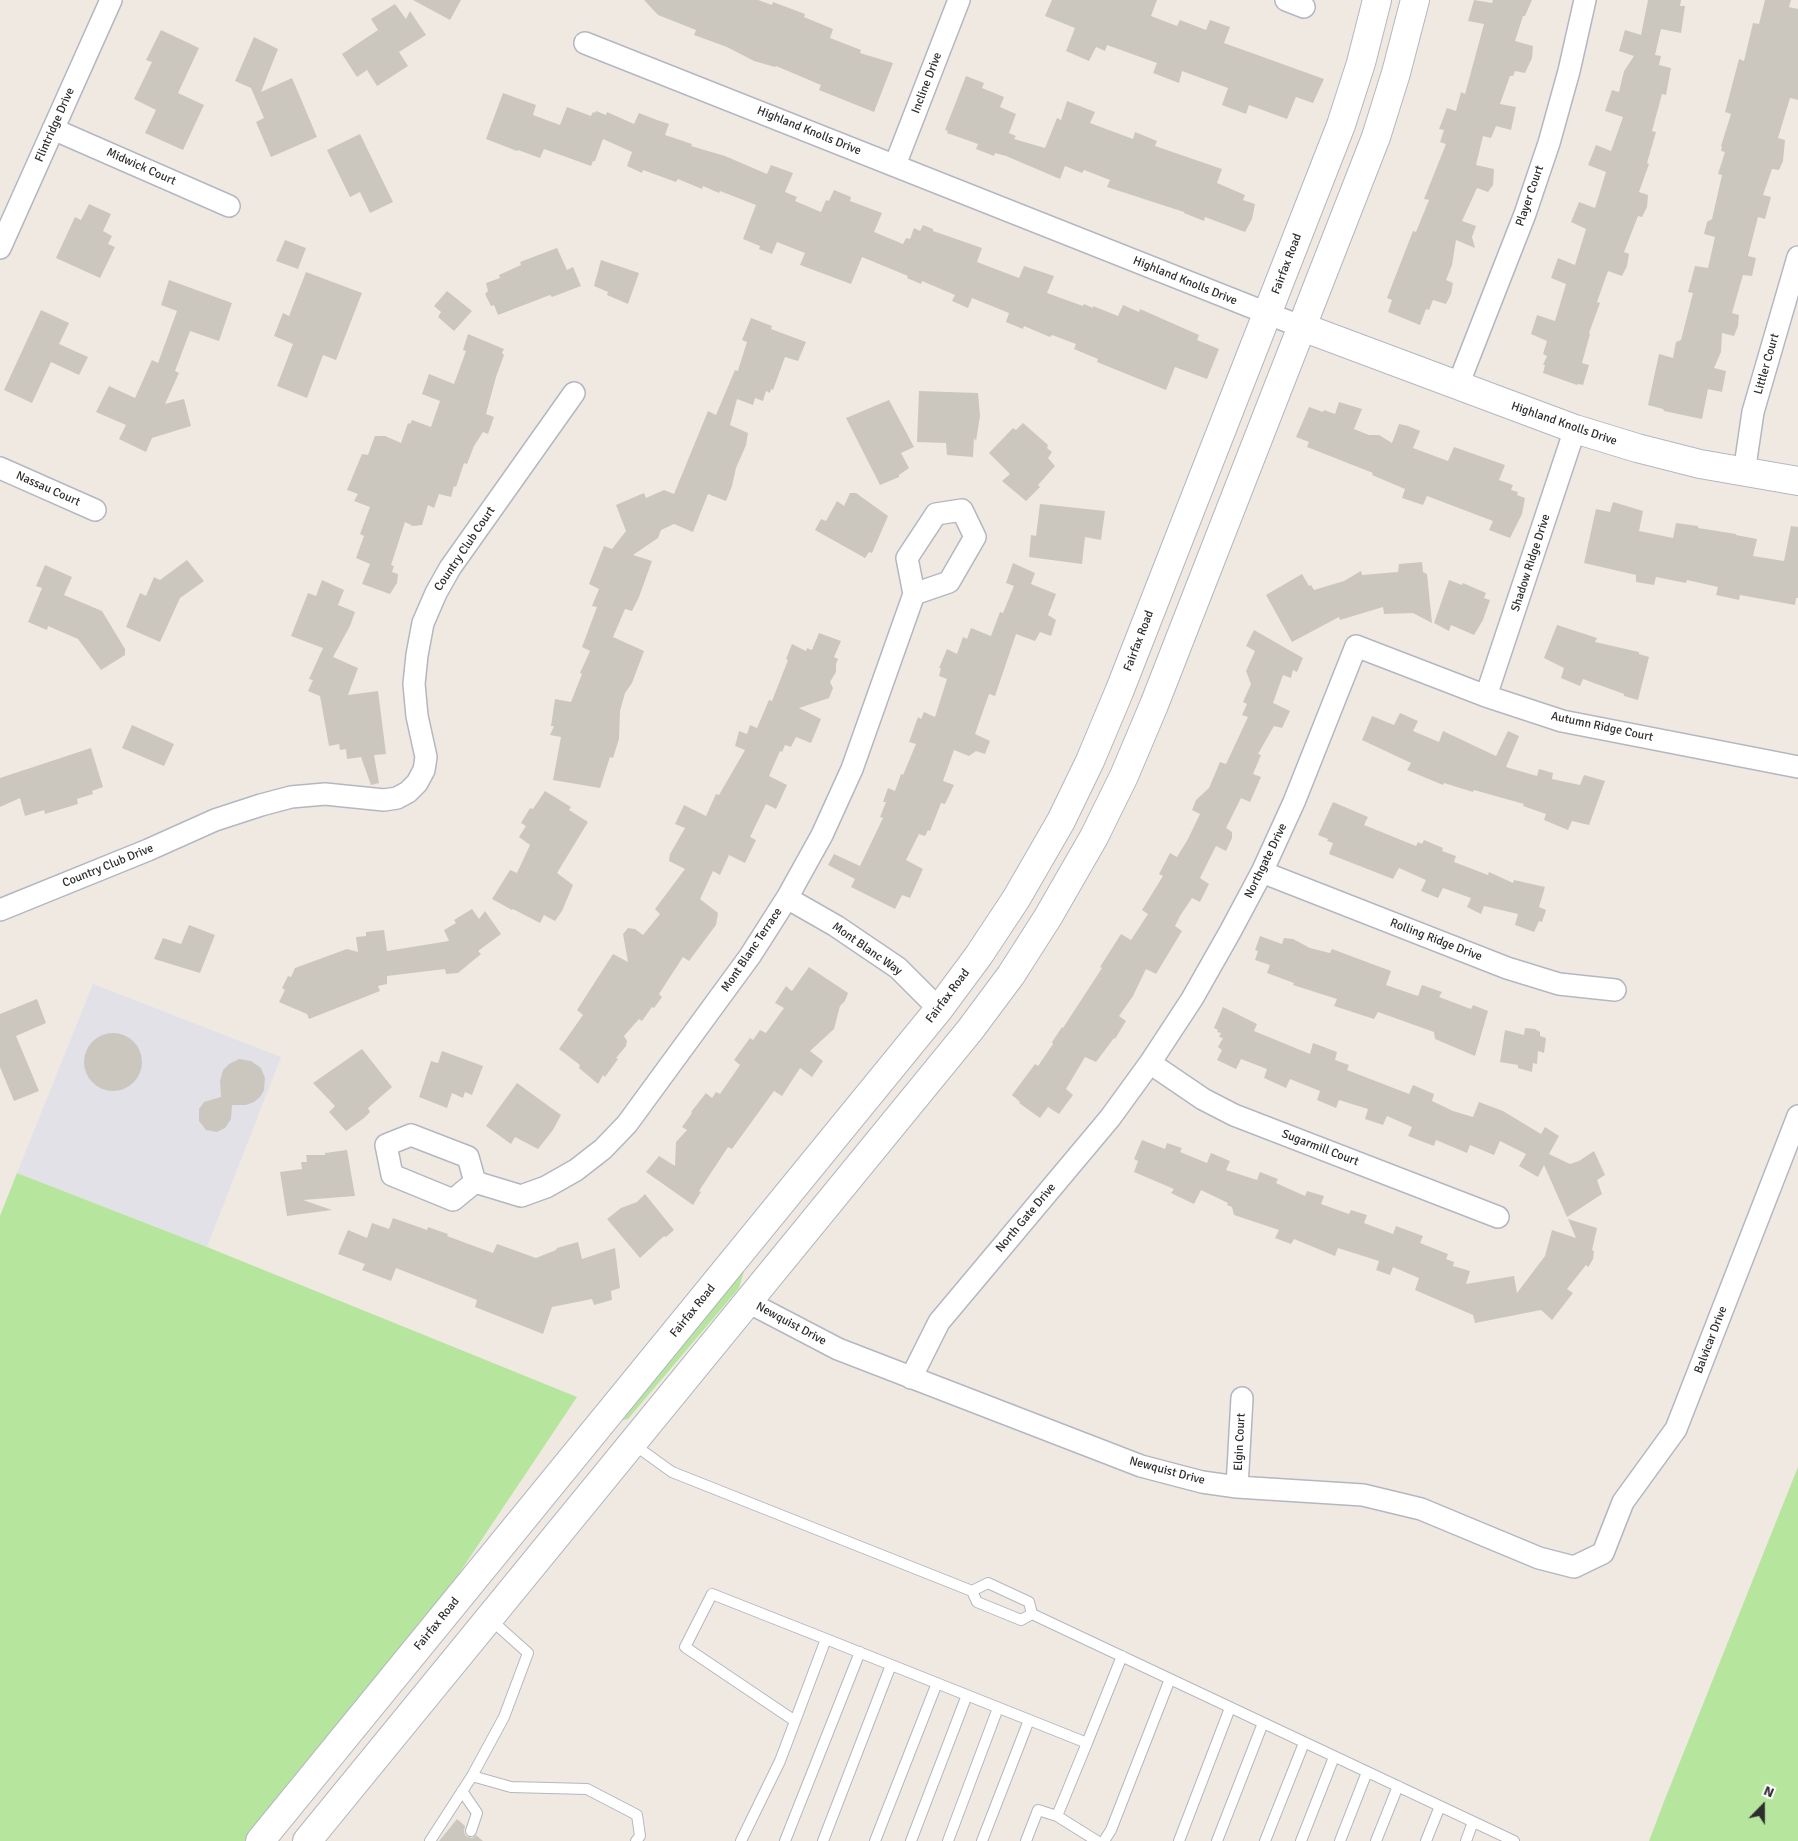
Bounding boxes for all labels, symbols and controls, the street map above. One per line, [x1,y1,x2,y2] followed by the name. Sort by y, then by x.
[909,50,945,116] street label: Incline Drive
[32,86,78,164] street label: Flintridge Drive
[755,104,863,158] street label: Highland Knolls Drive
[104,145,178,189] street label: Midwick Court
[1513,164,1547,228] street label: Player Court
[1269,232,1305,296] street label: Fairfax Road
[1131,254,1239,308] street label: Highland Knolls Drive
[1751,332,1783,396] street label: Littler Court
[1509,399,1619,449] street label: Highland Knolls Drive
[14,468,82,510] street label: Nassau Court
[431,504,499,594] street label: Country Club Court
[1508,512,1554,614] street label: Shadow Ridge Drive
[1121,609,1157,673] street label: Fairfax Road
[1550,709,1654,745] street label: Autumn Ridge Court
[1242,821,1290,901] street label: Northgate Drive
[60,841,156,891] street label: Country Club Drive
[719,905,785,995] street label: Mont Blanc Terrace
[1388,916,1484,964] street label: Rolling Ridge Drive
[829,919,905,979] street label: Mont Blanc Way
[923,966,973,1026] street label: Fairfax Road
[1279,1127,1361,1169] street label: Sugarmill Court
[993,1181,1059,1255] street label: North Gate Drive
[667,1282,719,1340] street label: Fairfax Road
[753,1299,829,1349] street label: Newquist Drive
[1692,1304,1730,1376] street label: Balvicar Drive
[1231,1413,1249,1471] street label: Elgin Court
[1128,1454,1206,1488] street label: Newquist Drive
[411,1595,463,1653] street label: Fairfax Road
[1738,1781,1788,1831] north arrow
[1761,1782,1777,1801] text: N

